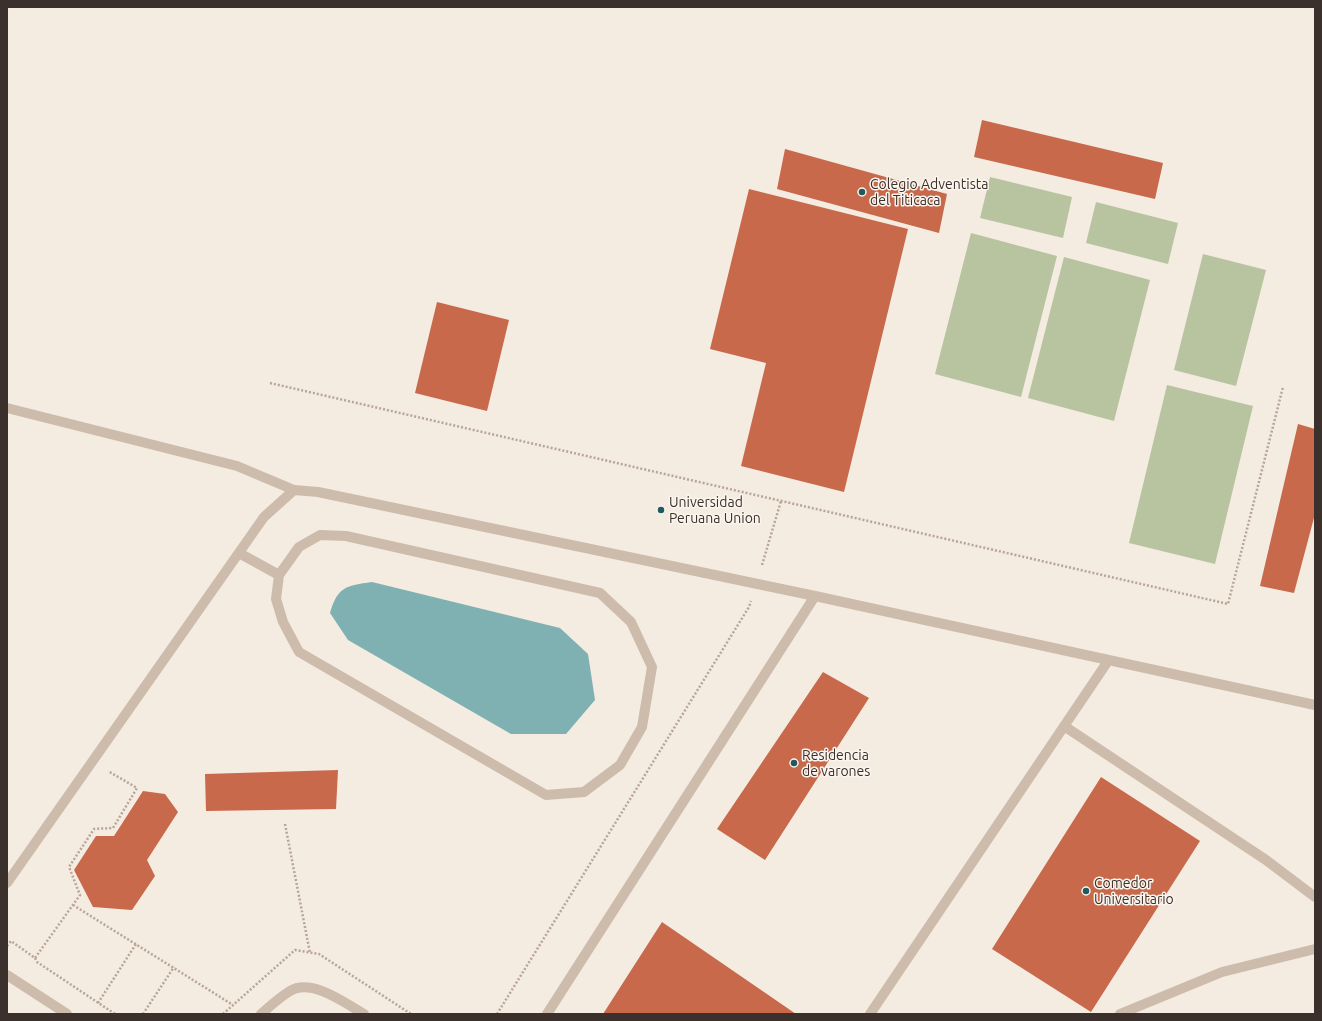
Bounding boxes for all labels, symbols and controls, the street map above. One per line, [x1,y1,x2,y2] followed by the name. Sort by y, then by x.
[870,176,988,208] place label: Colegio Adventista del Titicaca
[857,187,867,197] marker: Colegio Adventista del Titicaca
[669,494,761,526] place label: Universidad Peruana Union
[656,505,666,515] marker: Universidad Peruana Union
[802,747,870,780] place label: Residencia de varones
[789,758,799,768] marker: Residencia de varones
[1094,875,1174,908] place label: Comedor Universitario
[1081,886,1091,896] marker: Comedor Universitario

